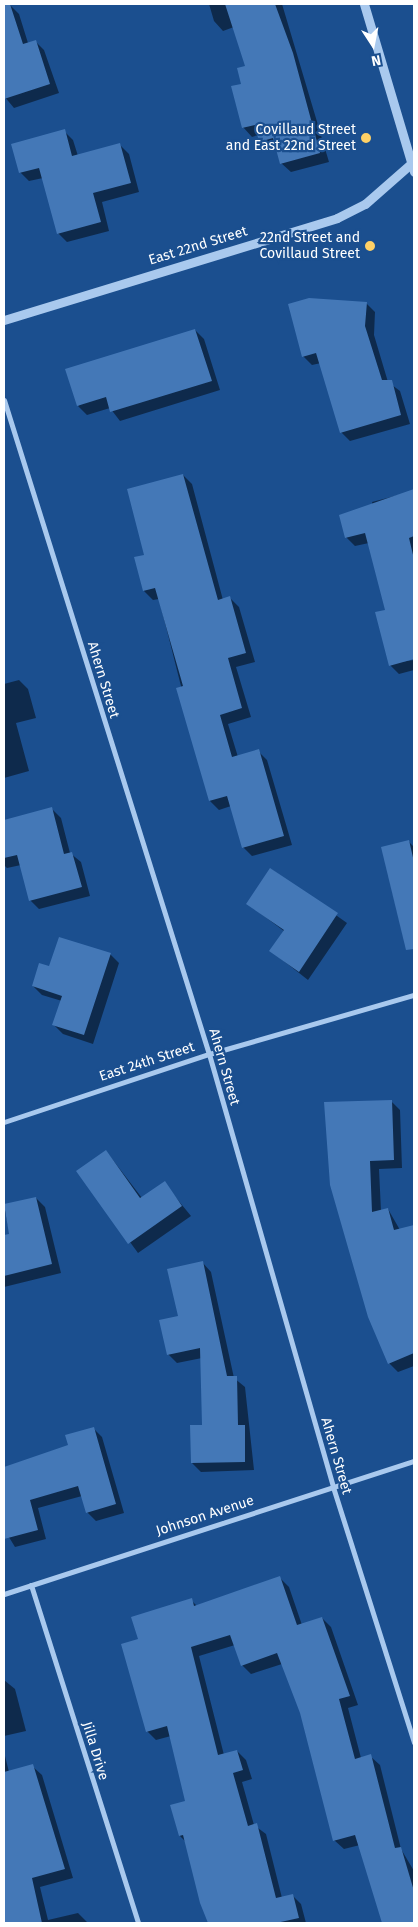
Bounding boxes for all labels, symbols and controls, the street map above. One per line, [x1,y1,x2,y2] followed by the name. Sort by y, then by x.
[348,20,398,70] north arrow
[370,51,382,69] text: N
[226,122,356,154] place label: Covillaud Street and East 22nd Street
[360,132,372,144] marker: Covillaud Street and East 22nd Street
[147,223,249,269] street label: East 22nd Street
[260,230,360,262] place label: 22nd Street and Covillaud Street
[364,240,376,252] marker: 22nd Street and Covillaud Street
[83,640,123,720] street label: Ahern Street
[205,1027,243,1107] street label: Ahern Street
[97,1039,197,1085] street label: East 24th Street
[317,1416,355,1496] street label: Ahern Street
[154,1492,256,1540] street label: Johnson Avenue
[78,1720,112,1782] street label: Jilla Drive

